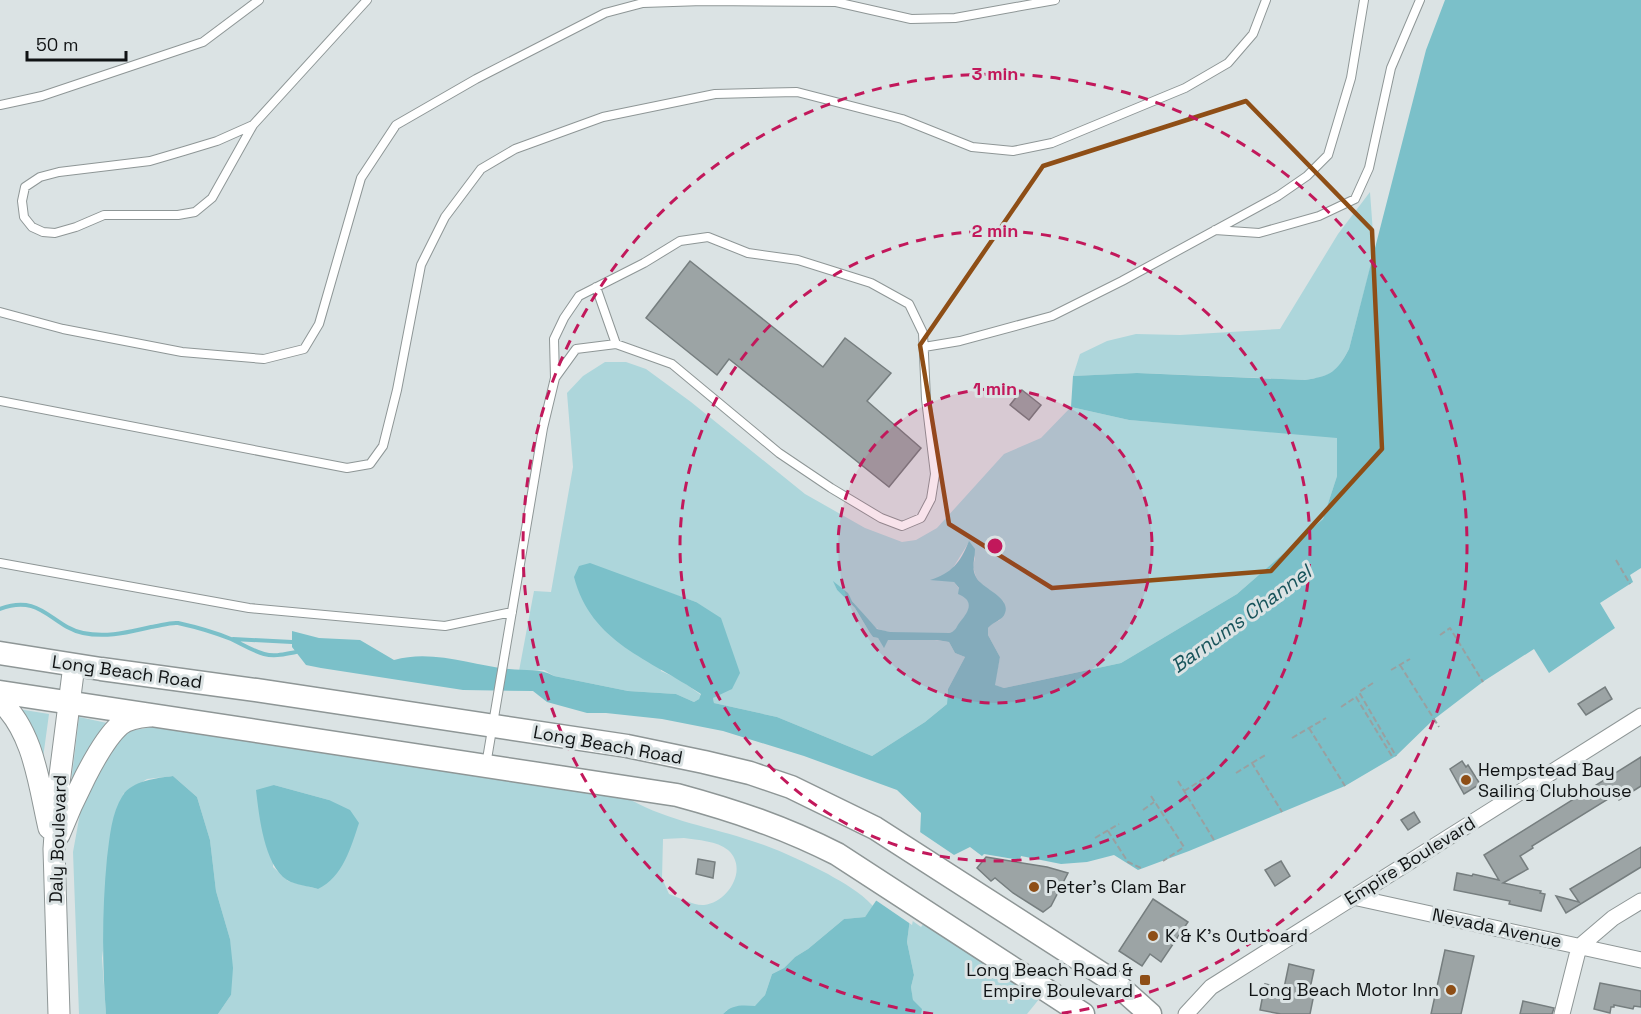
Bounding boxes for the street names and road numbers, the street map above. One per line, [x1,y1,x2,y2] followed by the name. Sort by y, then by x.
[51,650,204,693] street label: Long Beach Road
[532,720,685,769] street label: Long Beach Road
[44,774,71,904] street label: Daly Boulevard
[1340,811,1479,910] street label: Empire Boulevard
[1430,903,1564,952] street label: Nevada Avenue

